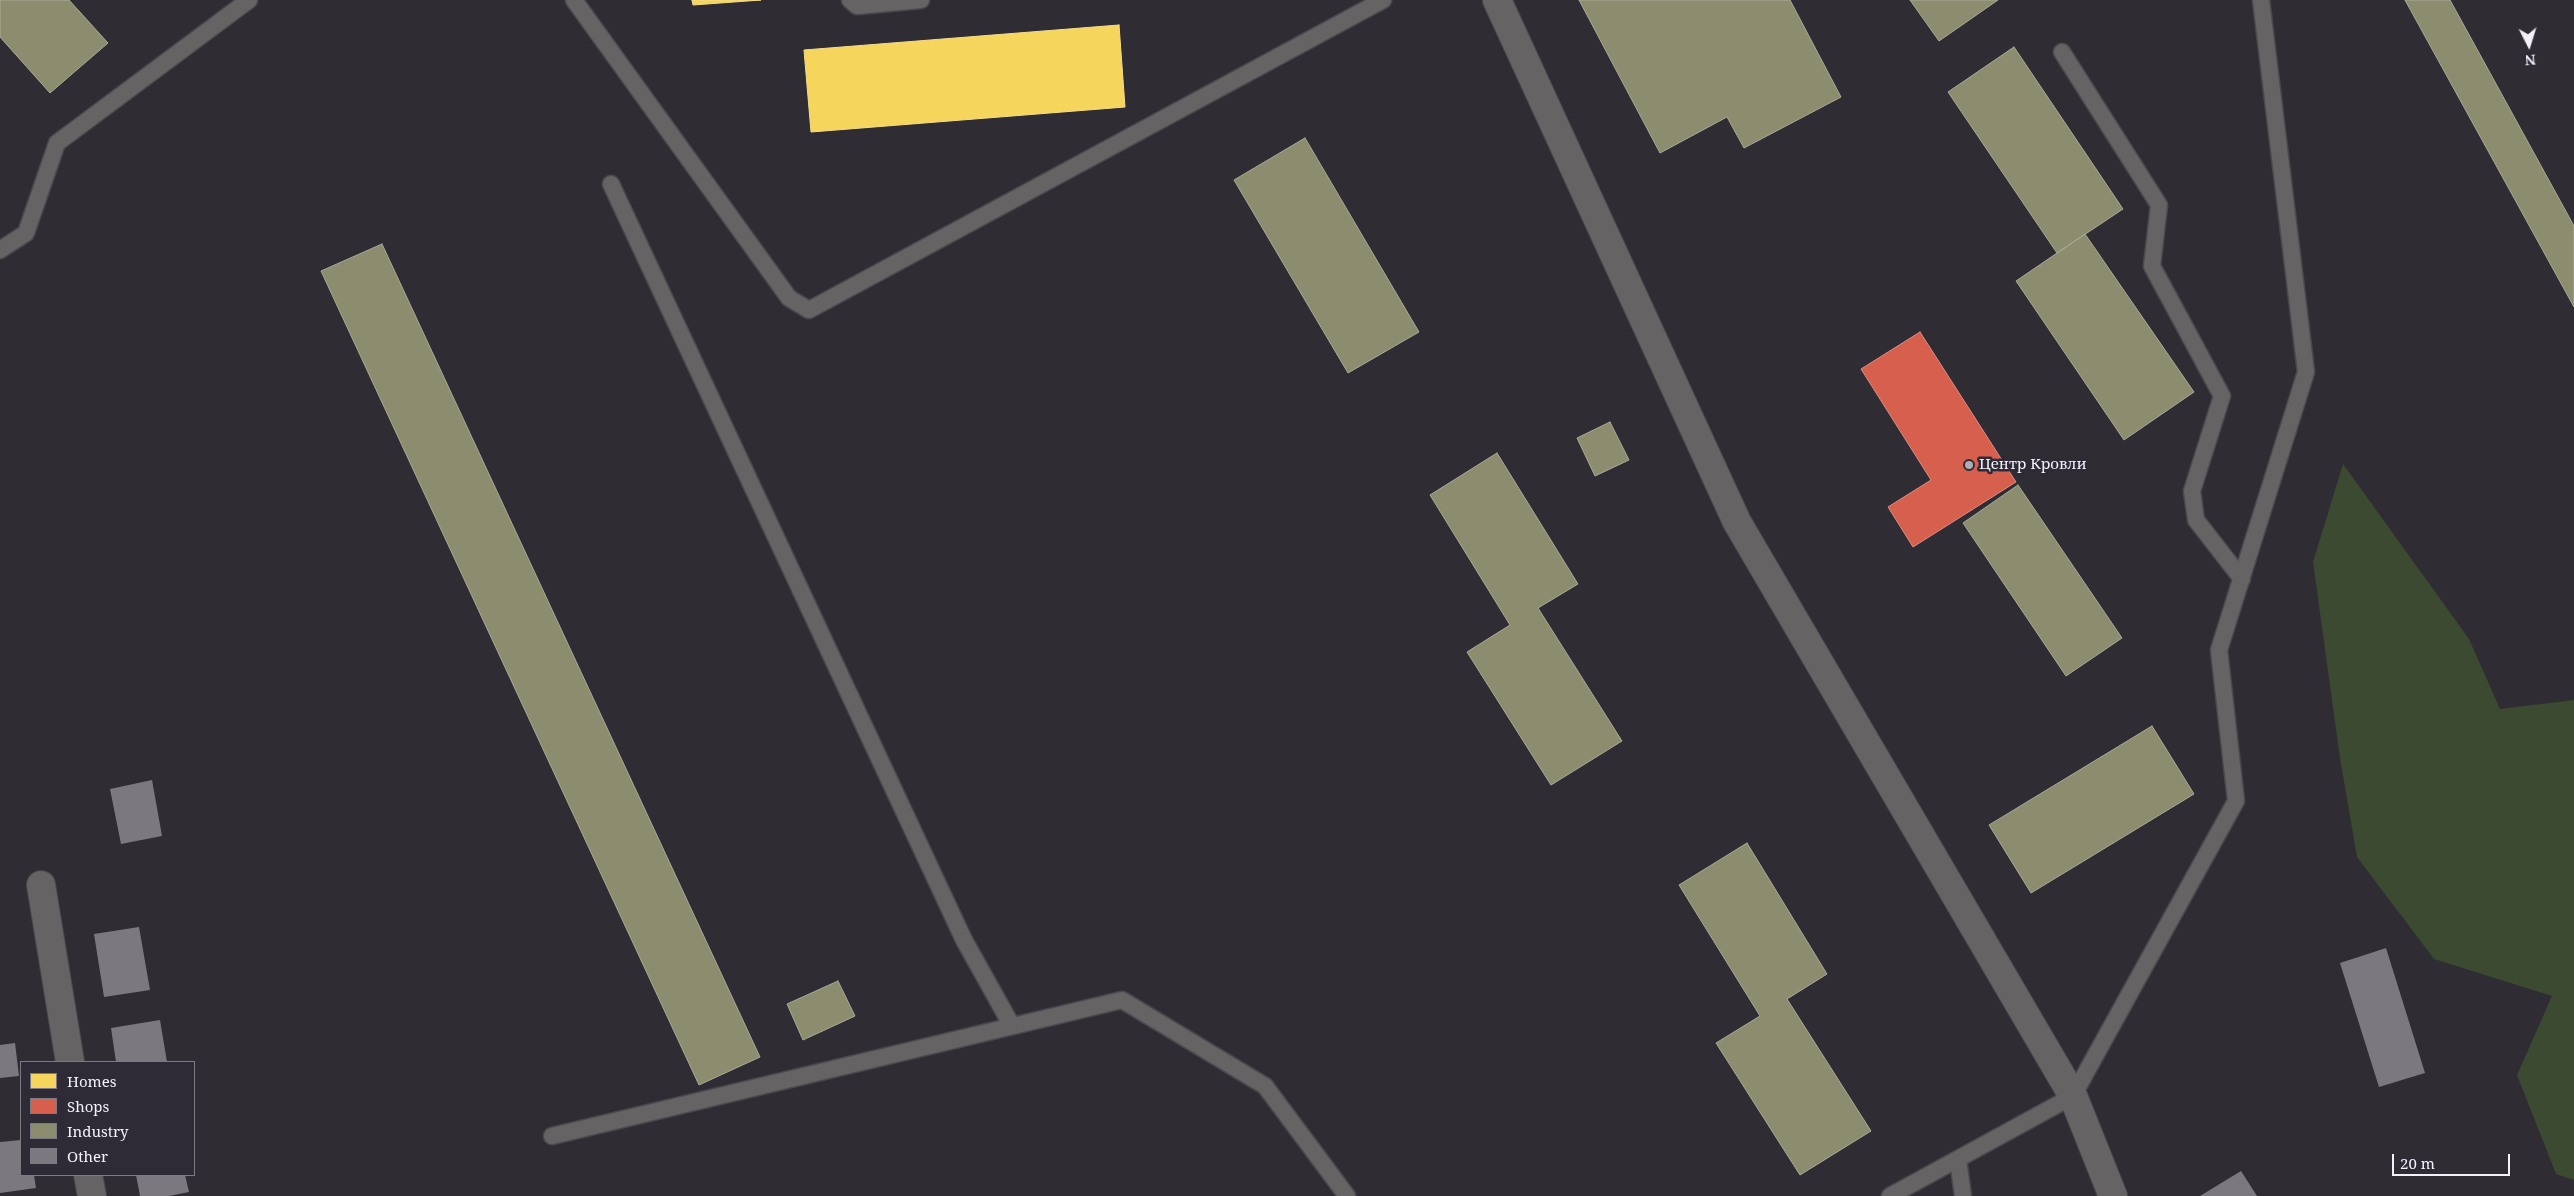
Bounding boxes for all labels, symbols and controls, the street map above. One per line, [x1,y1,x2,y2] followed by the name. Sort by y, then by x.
[2504,20,2554,70] north arrow
[2524,50,2537,70] text: N
[1979,456,2087,474] place label: Центр Кровли
[1963,459,1975,471] marker: Центр Кровли
[20,1061,195,1176] legend
[67,1071,117,1091] text: Homes
[67,1096,109,1116] text: Shops
[67,1121,129,1141] text: Industry
[2394,1144,2512,1176] scale bar
[67,1146,108,1166] text: Other
[2400,1153,2435,1173] text: 20 m

